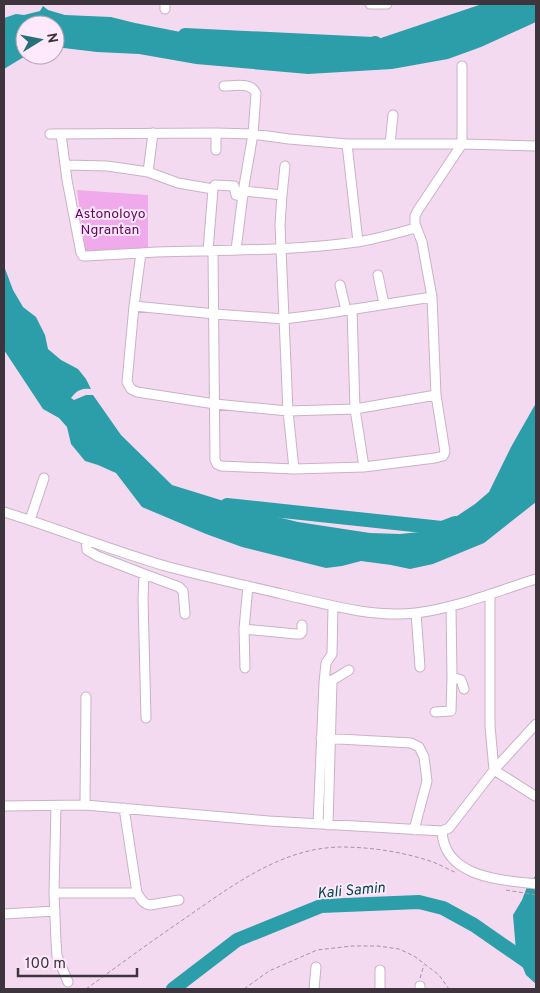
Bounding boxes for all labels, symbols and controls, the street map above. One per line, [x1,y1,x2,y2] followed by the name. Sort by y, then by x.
[15,15,65,65] north arrow
[42,32,61,44] text: N
[74,206,146,239] park label: Astonoloyo Ngrantan
[316,879,386,904] water label: Kali Samin
[18,946,136,978] scale bar
[25,955,66,974] text: 100 m

